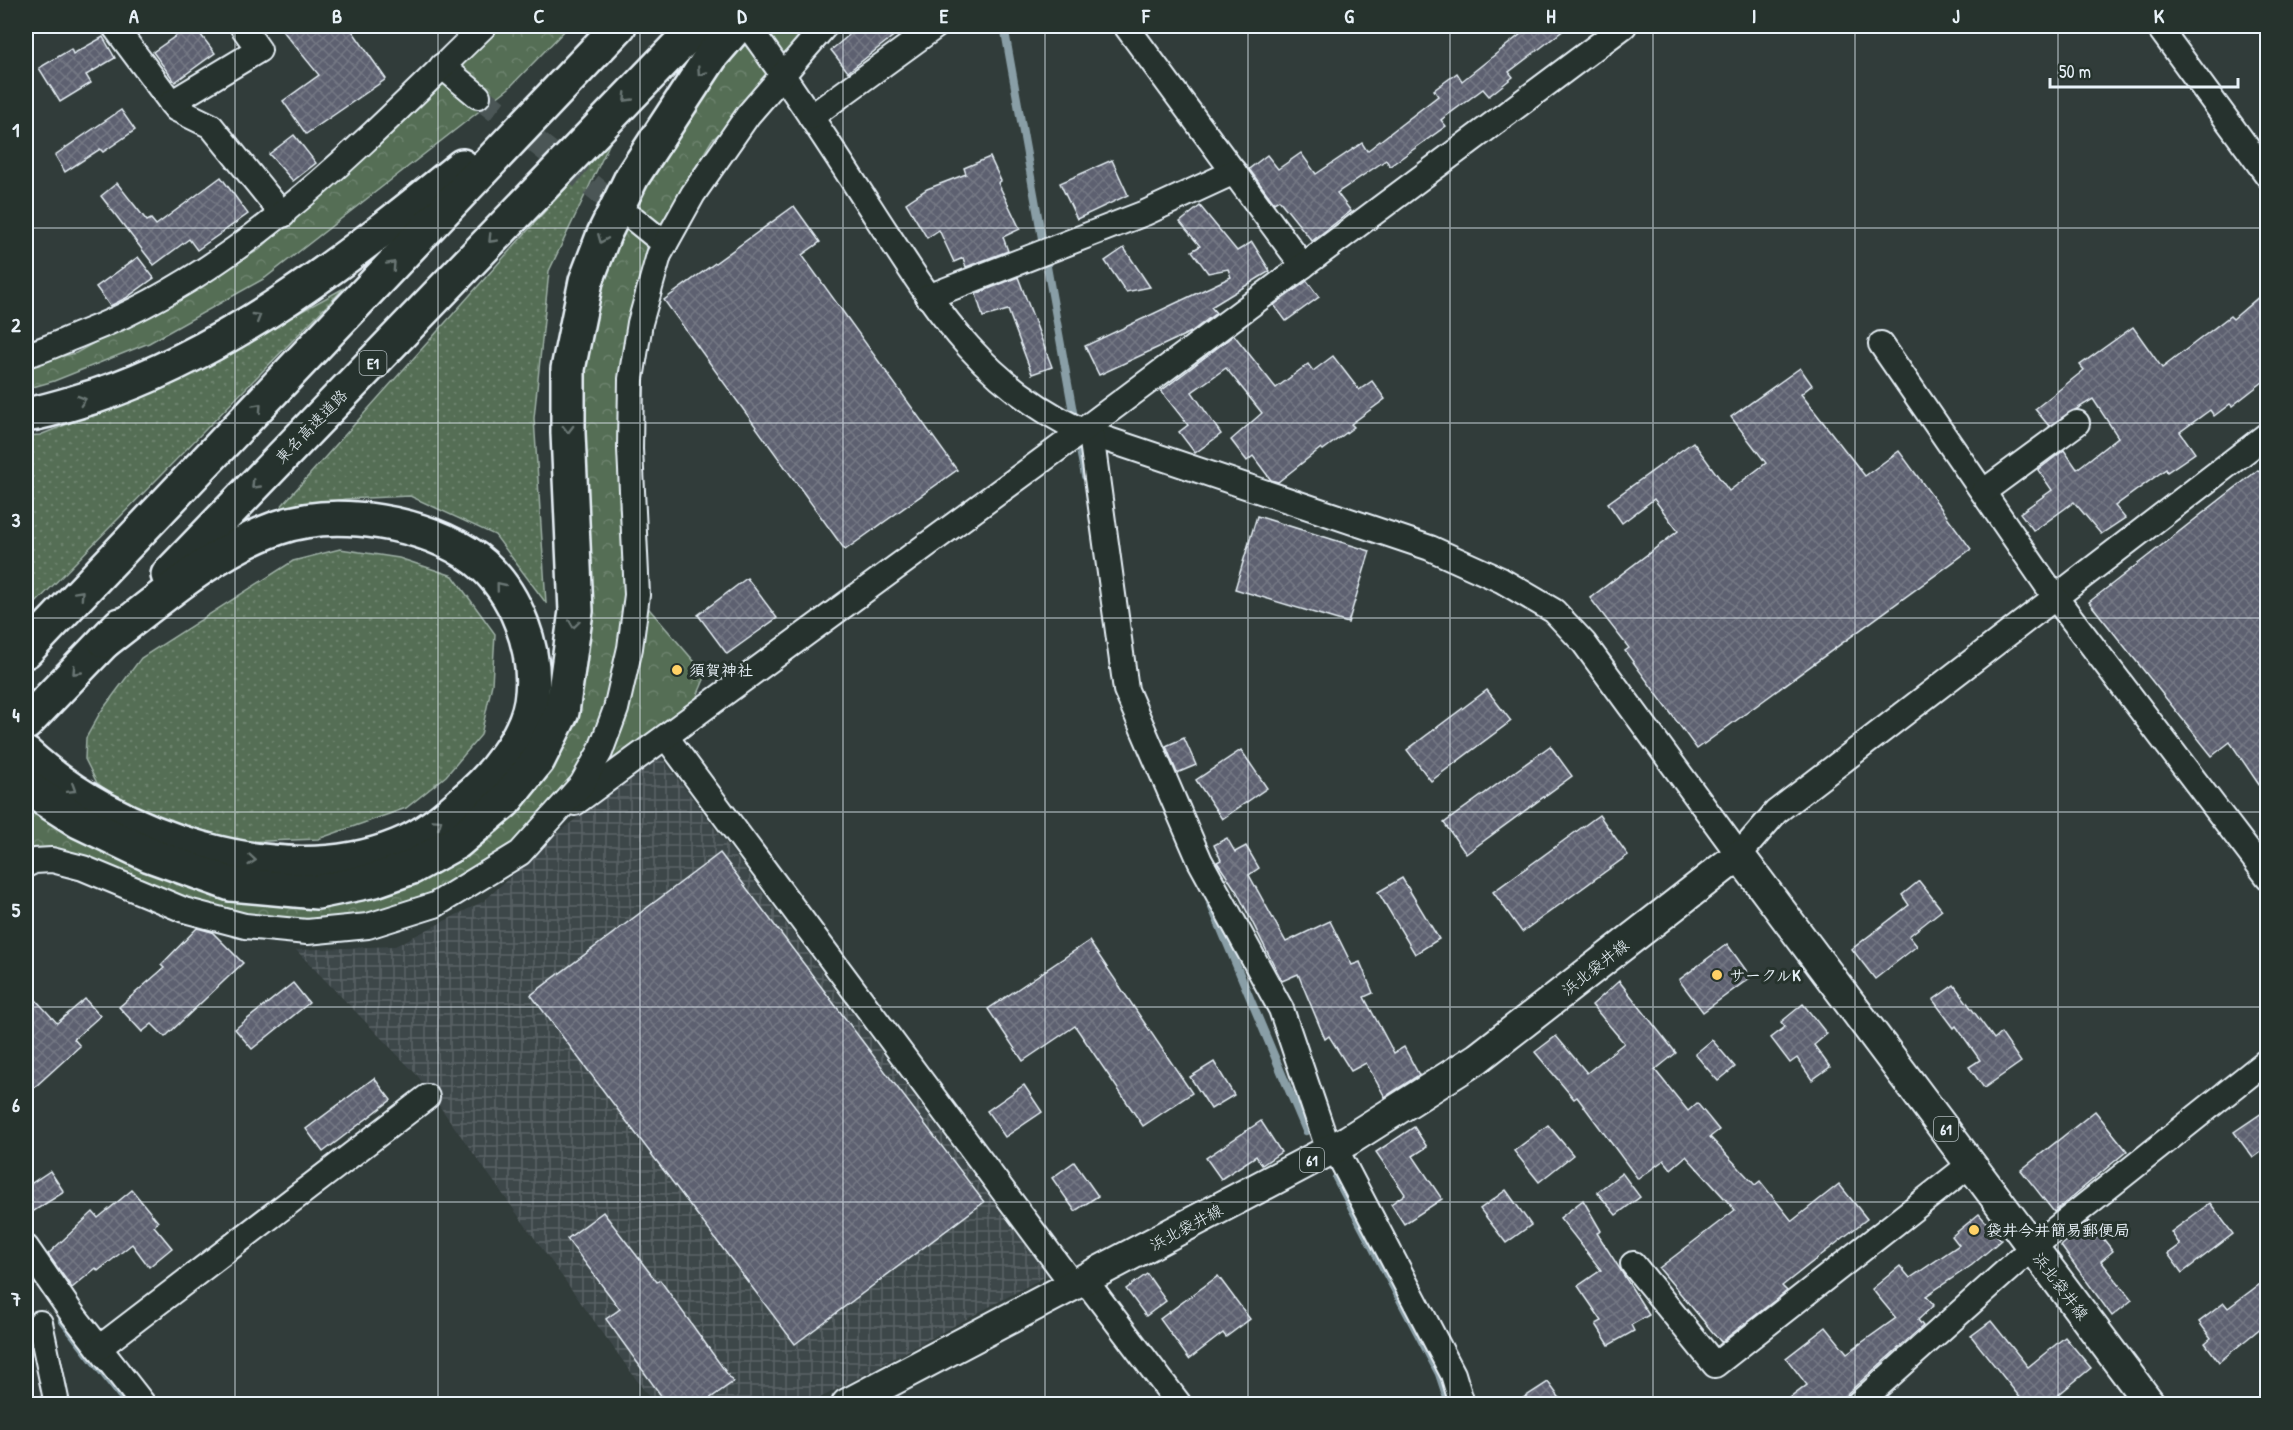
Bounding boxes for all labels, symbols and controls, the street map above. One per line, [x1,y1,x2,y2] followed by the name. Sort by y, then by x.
[129,2,139,29] text: A
[332,2,342,29] text: B
[534,2,545,29] text: C
[737,2,747,29] text: D
[940,2,949,29] text: E
[1141,2,1151,29] text: F
[1344,2,1354,29] text: G
[1546,2,1556,29] text: H
[1752,2,1756,29] text: I
[1952,2,1960,29] text: J
[2154,2,2165,29] text: K
[2050,51,2238,89] scale bar
[2059,59,2091,84] text: 50 m
[698,65,709,76] one-way arrow
[623,91,634,102] one-way arrow
[12,116,20,143] text: 1
[488,232,499,242] one-way arrow
[597,233,609,244] one-way arrow
[385,261,396,272] one-way arrow
[11,311,21,338] text: 2
[251,312,261,324] one-way arrow
[360,351,386,375] road number: E1
[270,384,352,468] street label: 東名高速道路
[76,395,87,408] one-way arrow
[251,403,262,413] one-way arrow
[562,424,574,433] one-way arrow
[251,478,262,489] one-way arrow
[12,506,21,533] text: 3
[496,582,507,593] one-way arrow
[73,590,84,600] one-way arrow
[569,619,581,628] one-way arrow
[689,659,753,681] place label: 須賀神社
[670,663,684,677] marker: 須賀神社
[72,664,83,675] one-way arrow
[12,701,20,728] text: 4
[65,782,76,793] one-way arrow
[431,819,442,830] one-way arrow
[247,853,256,866] one-way arrow
[12,896,21,923] text: 5
[1557,934,1633,1000] street label: 浜北袋井線
[1729,964,1801,986] place label: サークルK
[1710,968,1724,982] marker: サークルK
[12,1091,20,1118] text: 6
[1934,1117,1958,1141] road number: 61
[1300,1148,1324,1172] road number: 61
[1146,1199,1226,1255] street label: 浜北袋井線
[1986,1219,2130,1241] place label: 袋井今井簡易郵便局
[1967,1223,1981,1237] marker: 袋井今井簡易郵便局
[2028,1247,2094,1325] street label: 浜北袋井線
[10,1285,21,1312] text: 7

